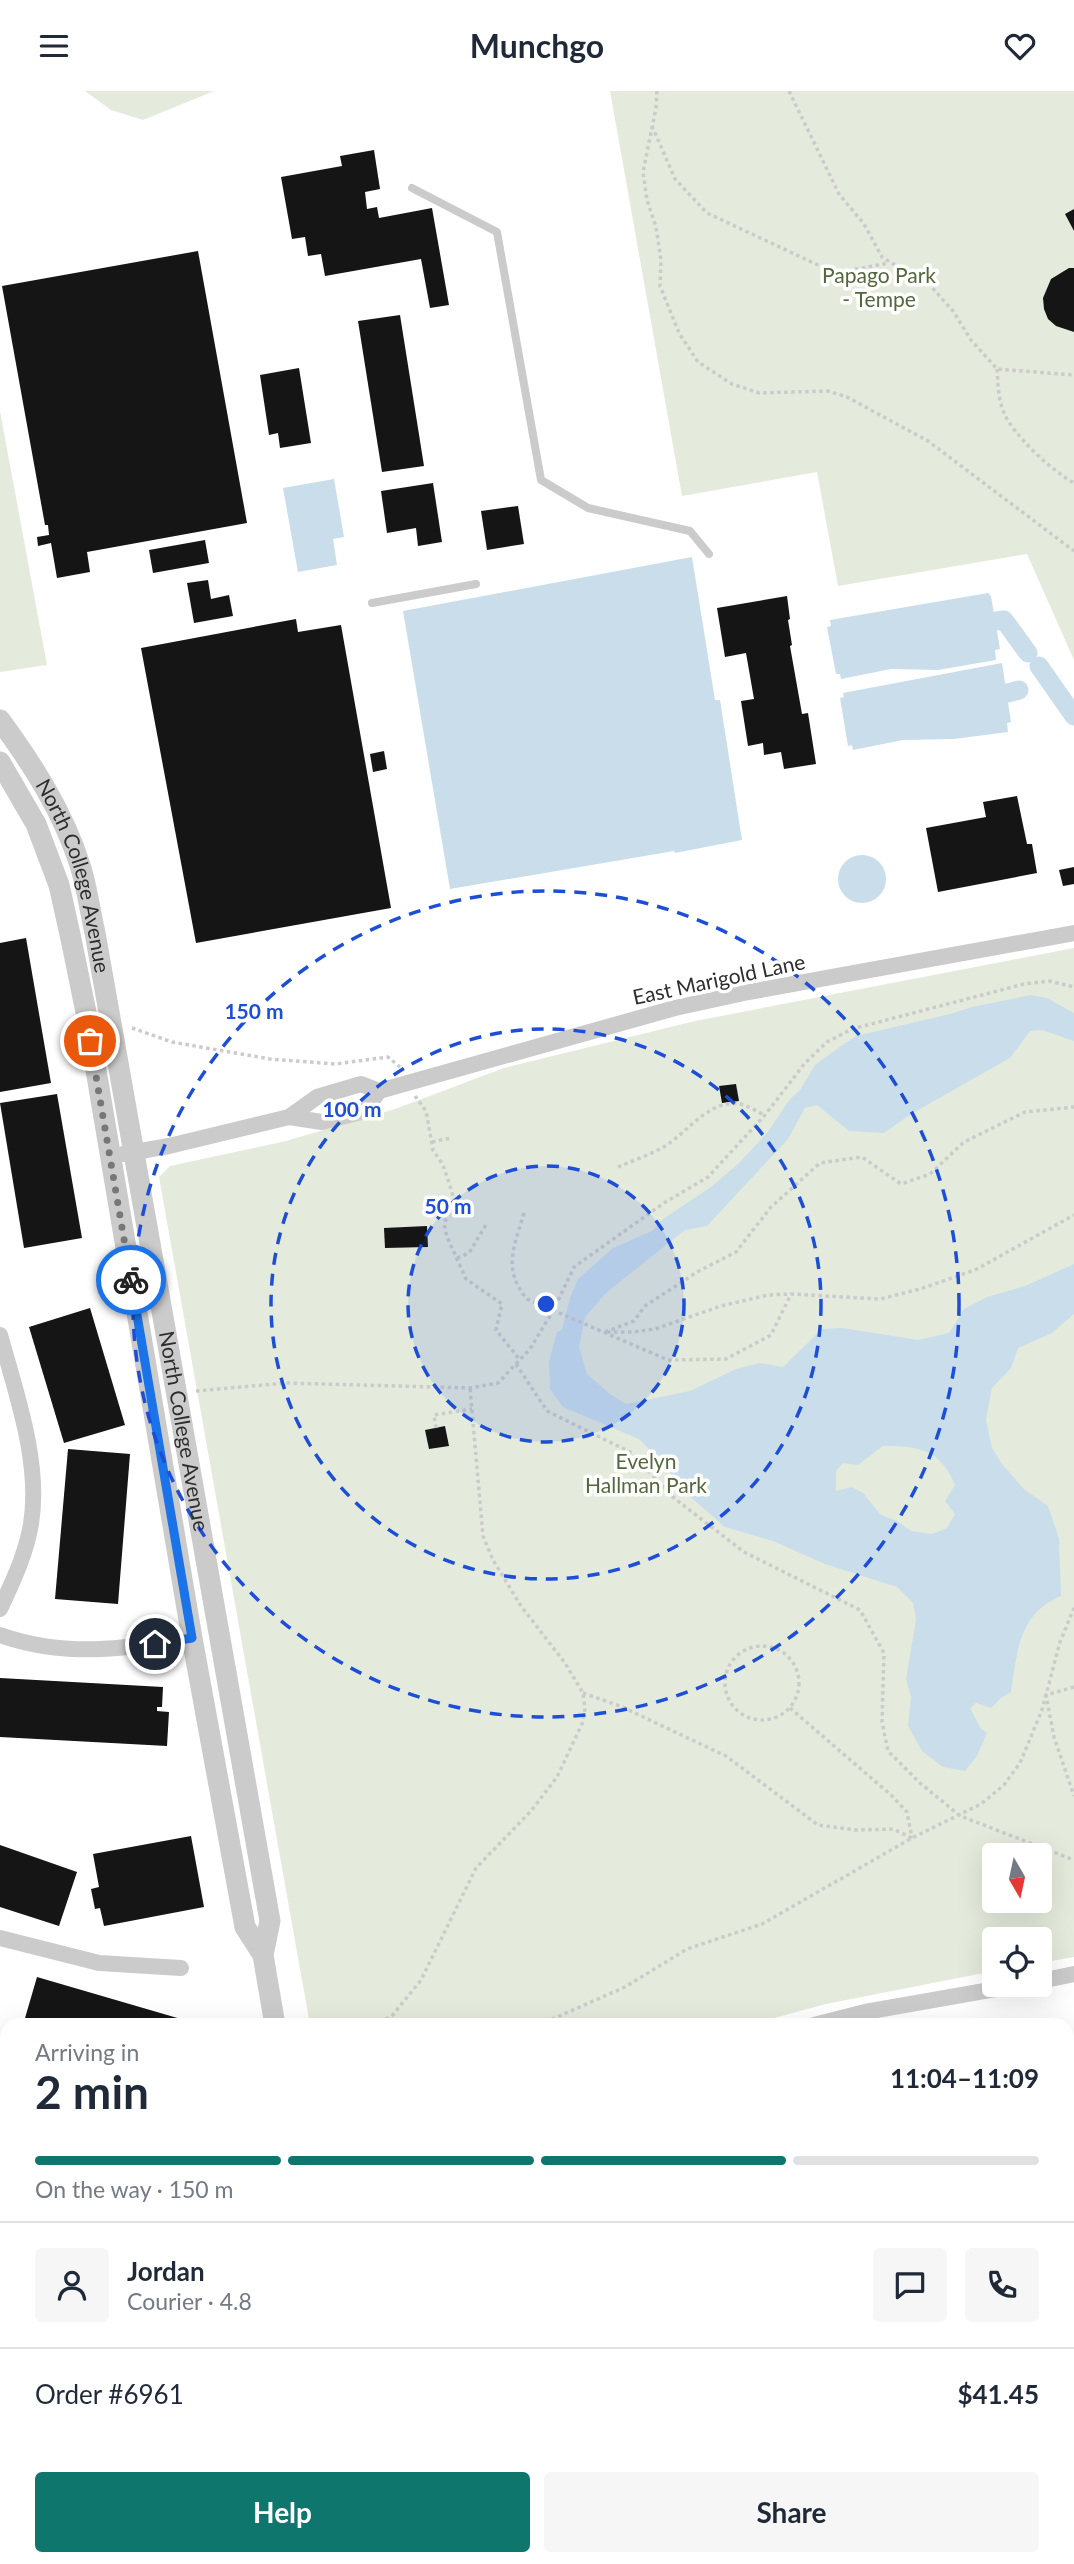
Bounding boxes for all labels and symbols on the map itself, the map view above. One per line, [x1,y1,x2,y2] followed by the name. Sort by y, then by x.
[822,262,936,311] park label: Papago Park - Tempe
[32,774,116,975] street label: North College Avenue
[630,948,807,1009] street label: East Marigold Lane
[224,998,284,1023] text: 150 m
[60,1011,120,1071] pin
[322,1096,382,1121] text: 100 m
[424,1193,472,1218] text: 50 m
[96,1245,166,1315] courier
[534,1292,558,1316] centre of rings
[155,1329,215,1533] street label: North College Avenue
[585,1448,707,1497] park label: Evelyn Hallman Park
[125,1614,185,1674] pin
[982,1843,1052,1913] north arrow

